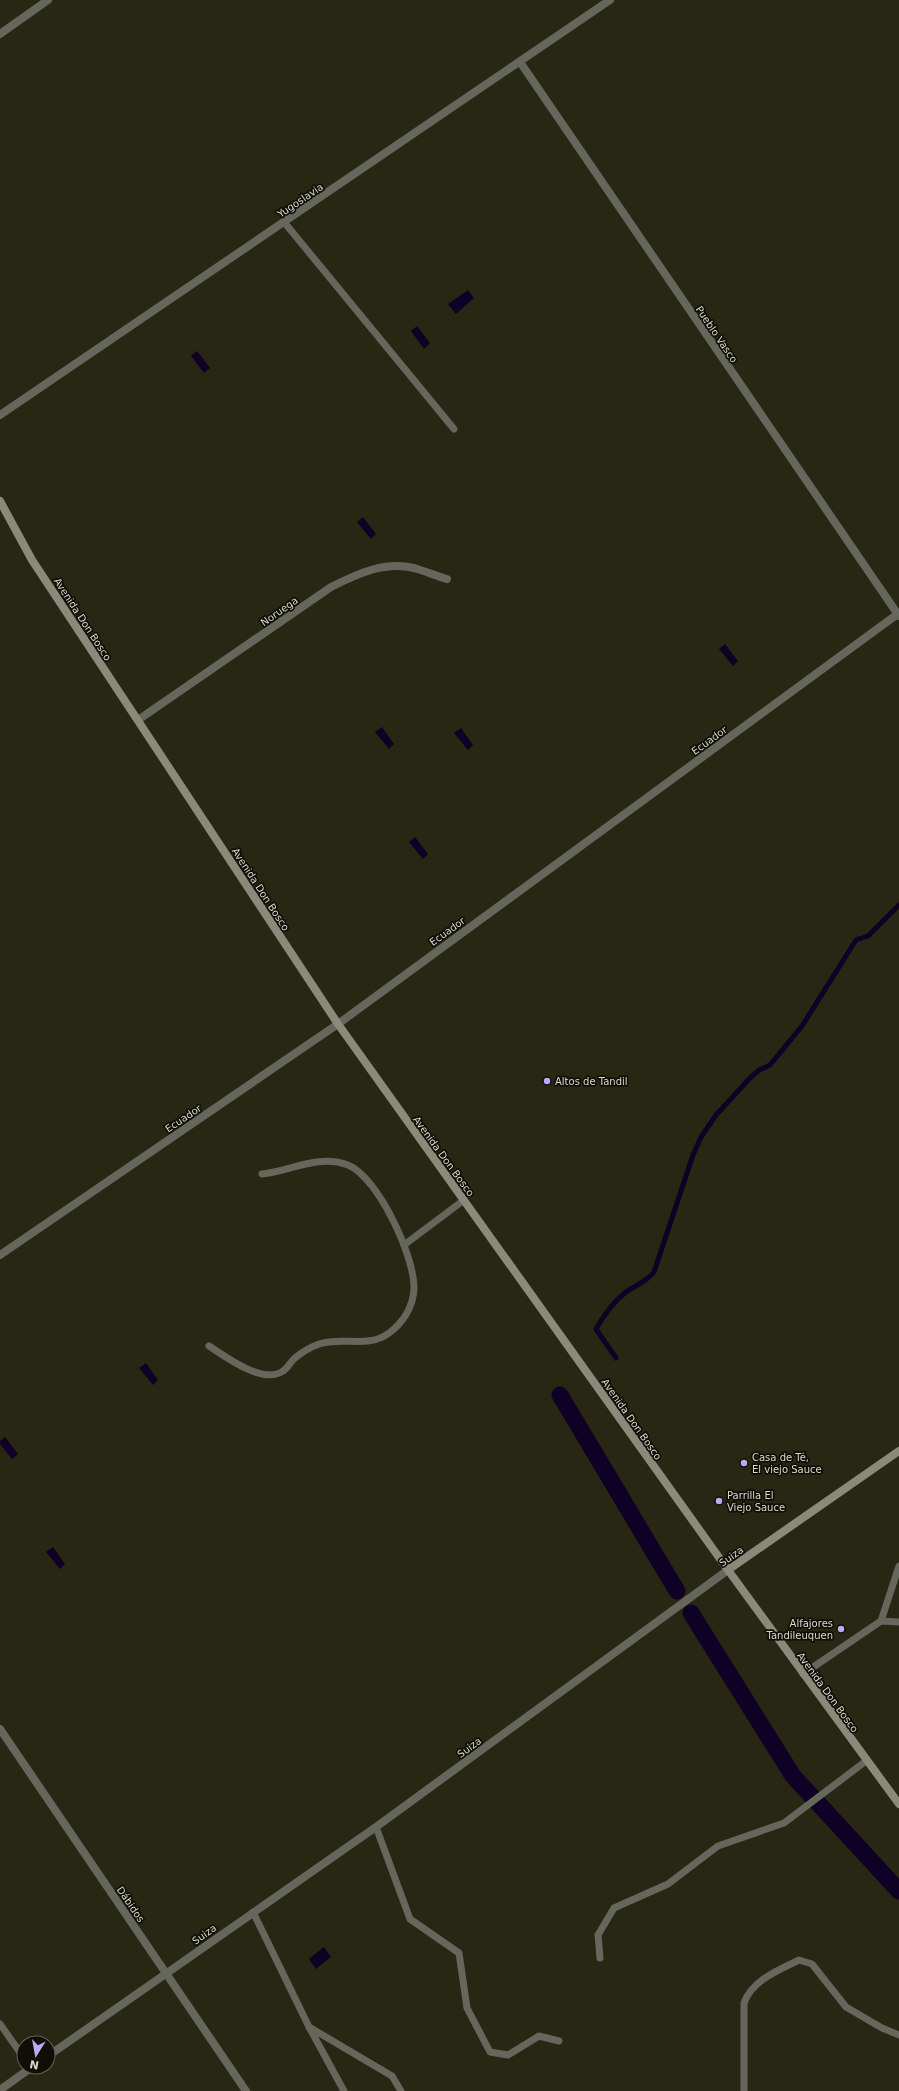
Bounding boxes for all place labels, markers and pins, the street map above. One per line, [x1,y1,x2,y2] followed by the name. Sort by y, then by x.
[542,1076,552,1086] marker: Altos de Tandil
[555,1076,628,1087] place label: Altos de Tandil
[752,1452,822,1475] place label: Casa de Té, El viejo Sauce
[739,1458,749,1468] marker: Casa de Té, El viejo Sauce
[727,1490,785,1513] place label: Parrilla El Viejo Sauce
[714,1496,724,1506] marker: Parrilla El Viejo Sauce
[766,1618,833,1641] place label: Alfajores Tandileuquen
[836,1624,846,1634] marker: Alfajores Tandileuquen

